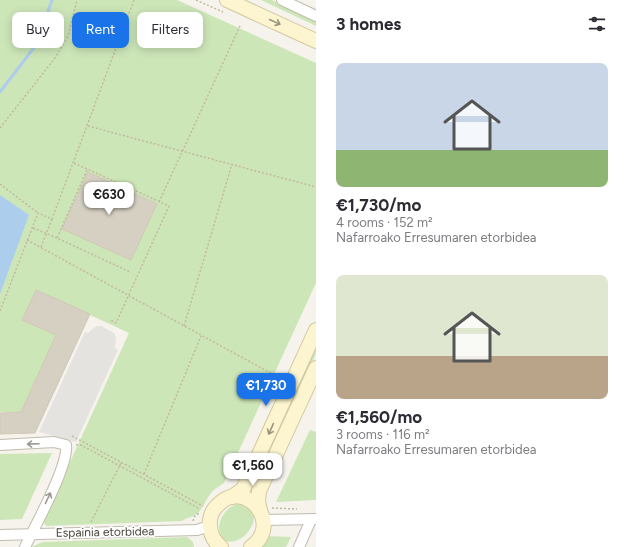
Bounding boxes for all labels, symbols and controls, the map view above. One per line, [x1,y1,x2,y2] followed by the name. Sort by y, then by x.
[12,12,64,48] chip: Buy
[72,12,129,48] chip: Rent
[137,12,203,48] chip: Filters
[586,13,608,35] icon: filters
[336,14,401,34] text: 3 homes
[269,19,281,26] one-way arrow
[436,89,508,161] icon: home
[85,182,133,216] pin: €630
[93,187,125,202] text: €630
[336,195,421,215] text: €1,730/mo
[336,215,433,230] text: 4 rooms · 152 m²
[336,230,536,245] text: Nafarroako Erresumaren etorbidea
[436,301,508,373] icon: home
[233,373,299,407] pin: €1,730
[246,378,286,393] text: €1,730
[336,407,422,427] text: €1,560/mo
[267,423,274,435] one-way arrow
[336,427,430,442] text: 3 rooms · 116 m²
[27,440,40,447] one-way arrow
[336,442,536,457] text: Nafarroako Erresumaren etorbidea
[220,453,286,487] pin: €1,560
[232,458,274,473] text: €1,560
[45,493,52,505] one-way arrow
[55,524,155,540] street label: Espainia etorbidea

